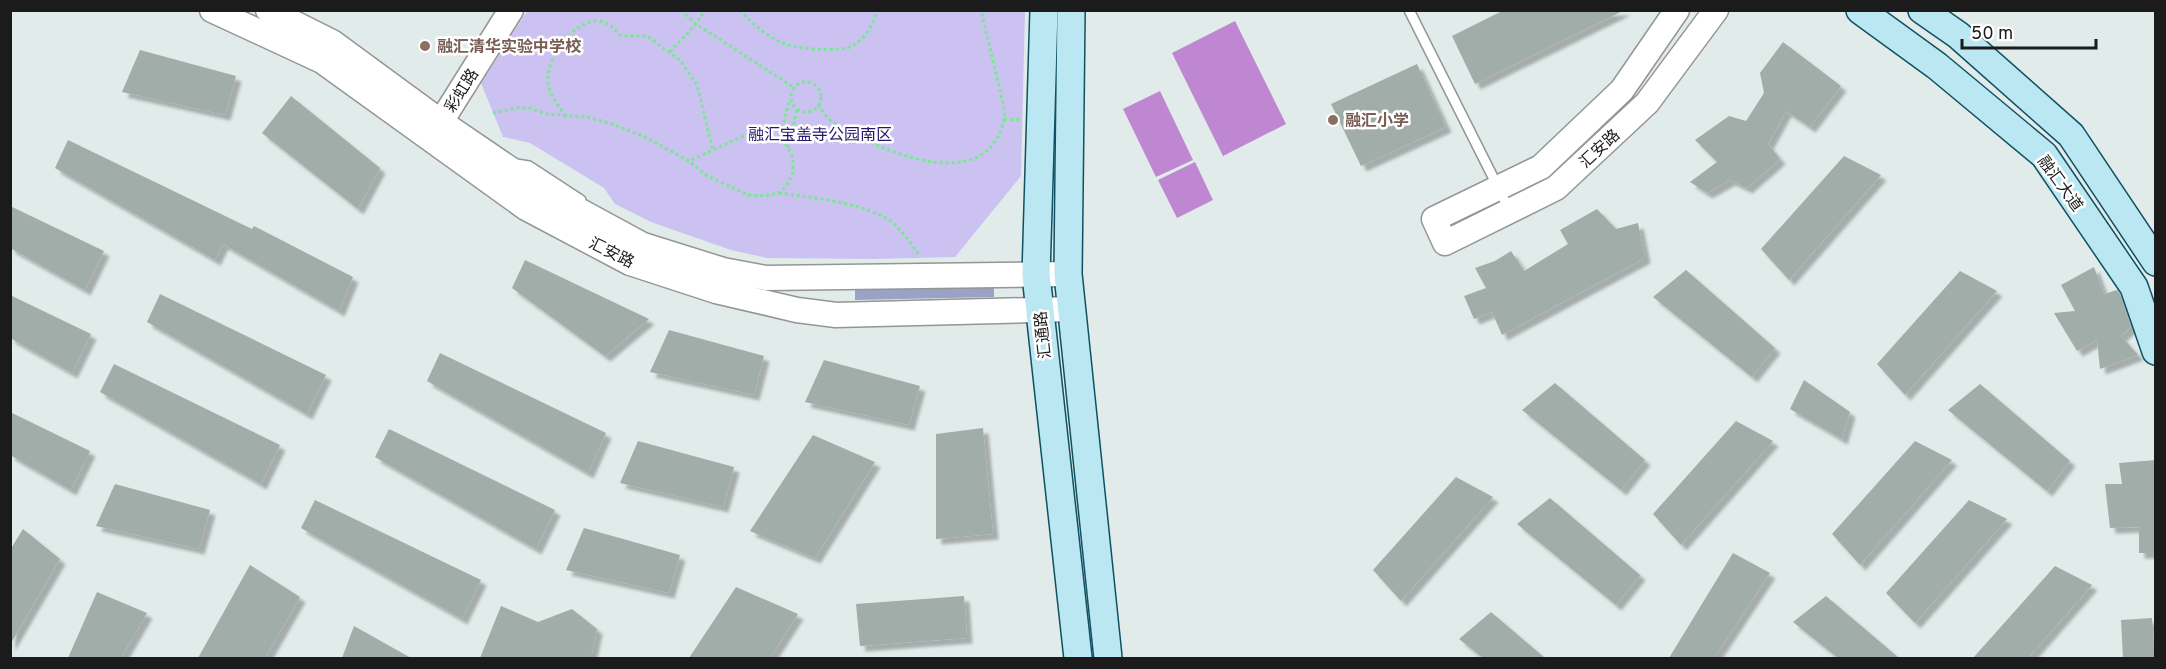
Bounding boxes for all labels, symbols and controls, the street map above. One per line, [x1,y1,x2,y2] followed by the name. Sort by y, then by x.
[1962,12,2096,50] scale bar
[1971,23,2013,46] text: 50 m
[437,37,582,58] place label: 融汇清华实验中学校
[418,39,432,53] marker: 融汇清华实验中学校
[441,65,484,117] street label: 彩虹路
[1345,112,1409,132] place label: 融汇小学
[1326,113,1340,127] marker: 融汇小学
[748,126,892,146] park label: 融汇宝盖寺公园南区
[1576,126,1625,173] street label: 汇安路
[2032,152,2086,216] street label: 融汇大道
[585,234,637,273] street label: 汇安路
[1032,310,1056,360] street label: 汇通路

